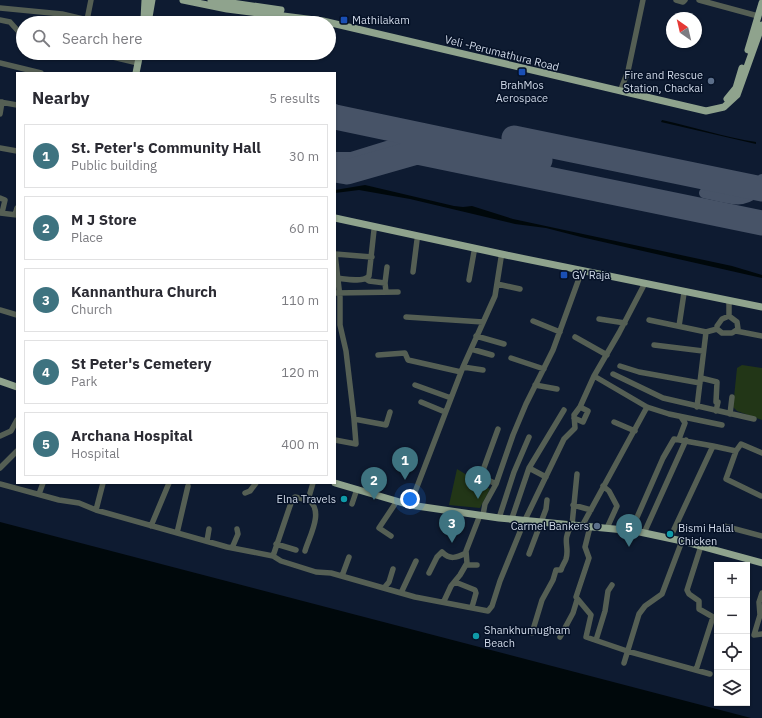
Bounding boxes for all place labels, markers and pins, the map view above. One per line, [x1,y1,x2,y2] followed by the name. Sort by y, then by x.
[352,13,410,27] place label: Mathilakam
[339,15,349,25] marker: Mathilakam
[517,67,527,77] marker: BrahMos Aerospace
[623,68,703,95] place label: Fire and Rescue Station, Chackai
[706,76,716,86] marker: Fire and Rescue Station, Chackai
[496,78,548,105] place label: BrahMos Aerospace
[572,268,610,282] place label: GV Raja
[559,270,569,280] marker: GV Raja
[392,447,418,480] pin: 1
[465,466,491,499] pin: 4
[361,467,387,500] pin: 2
[277,492,336,506] place label: Elna Travels
[339,494,349,504] marker: Elna Travels
[439,510,465,543] pin: 3
[616,514,642,547] pin: 5
[511,519,589,533] place label: Carmel Bankers
[592,521,602,531] marker: Carmel Bankers
[678,521,734,548] place label: Bismi Halal Chicken
[665,529,675,539] marker: Bismi Halal Chicken
[484,623,570,650] place label: Shankhumugham Beach
[471,631,481,641] marker: Shankhumugham Beach

